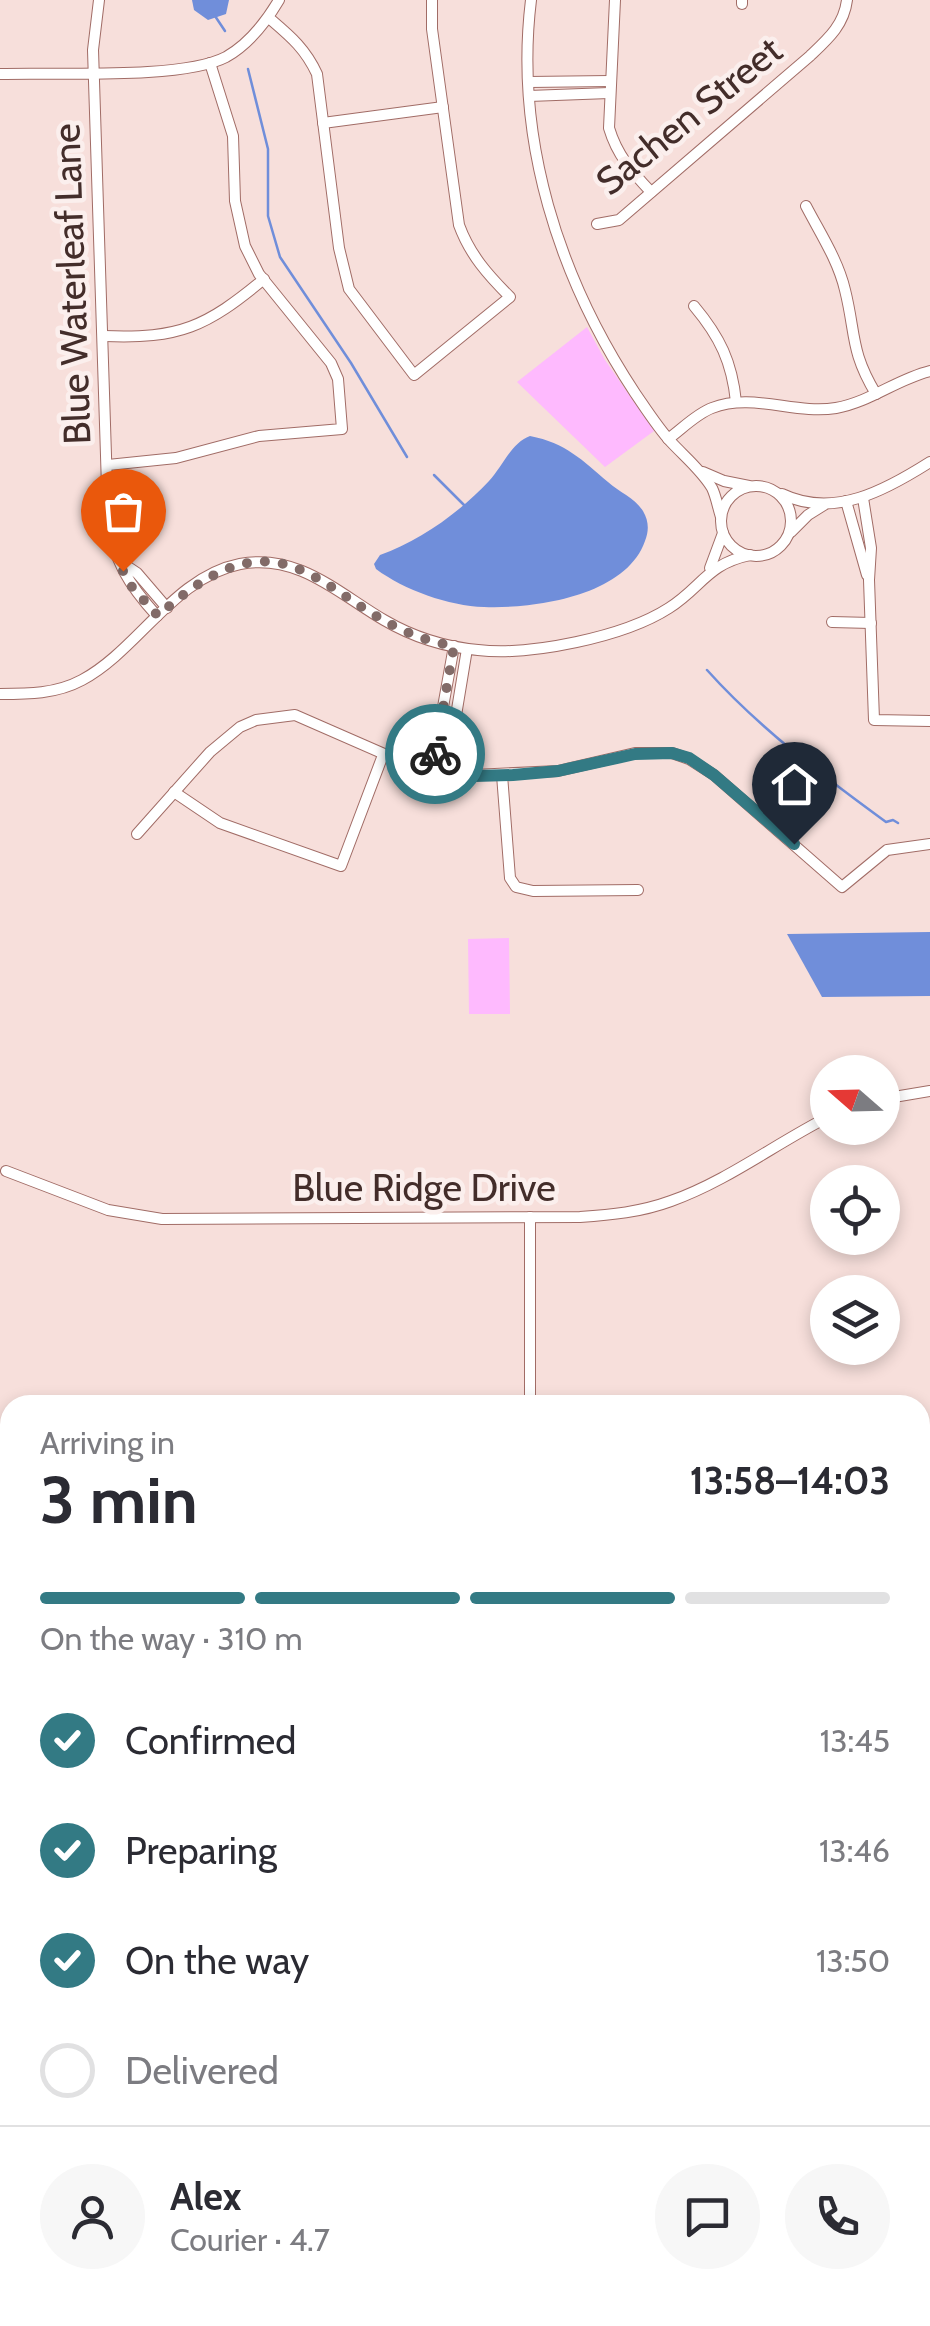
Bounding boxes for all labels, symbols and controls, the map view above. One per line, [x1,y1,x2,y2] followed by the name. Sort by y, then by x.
[586,26,791,205] street label: Sachen Street
[42,123,101,445] street label: Blue Waterleaf Lane
[81,469,166,572] pin
[96,484,151,539] icon: bag
[385,704,485,804] courier
[408,727,463,782] icon: bike
[752,742,837,845] pin
[767,757,822,812] icon: home
[810,1055,900,1145] north arrow
[810,1055,900,1365] map controls
[292,1164,556,1211] street label: Blue Ridge Drive
[810,1165,900,1255] button: locate
[810,1275,900,1365] button: layers
[40,1423,175,1462] text: Arriving in
[690,1457,890,1504] text: 13:58–14:03
[40,1460,198,1539] text: 3 min
[40,1619,303,1658] text: On the way · 310 m
[40,1713,95,1768] icon: check
[125,1717,296,1764] text: Confirmed
[820,1721,890,1760] text: 13:45
[40,1823,95,1878] icon: check
[125,1827,277,1874] text: Preparing
[819,1831,890,1870] text: 13:46
[40,1933,95,1988] icon: check
[125,1937,309,1984] text: On the way
[816,1941,890,1980] text: 13:50
[125,2047,279,2094] text: Delivered
[40,2164,145,2269] button: person
[655,2164,760,2269] button: chat
[785,2164,890,2269] button: phone
[170,2173,241,2220] text: Alex
[170,2220,330,2259] text: Courier · 4.7

